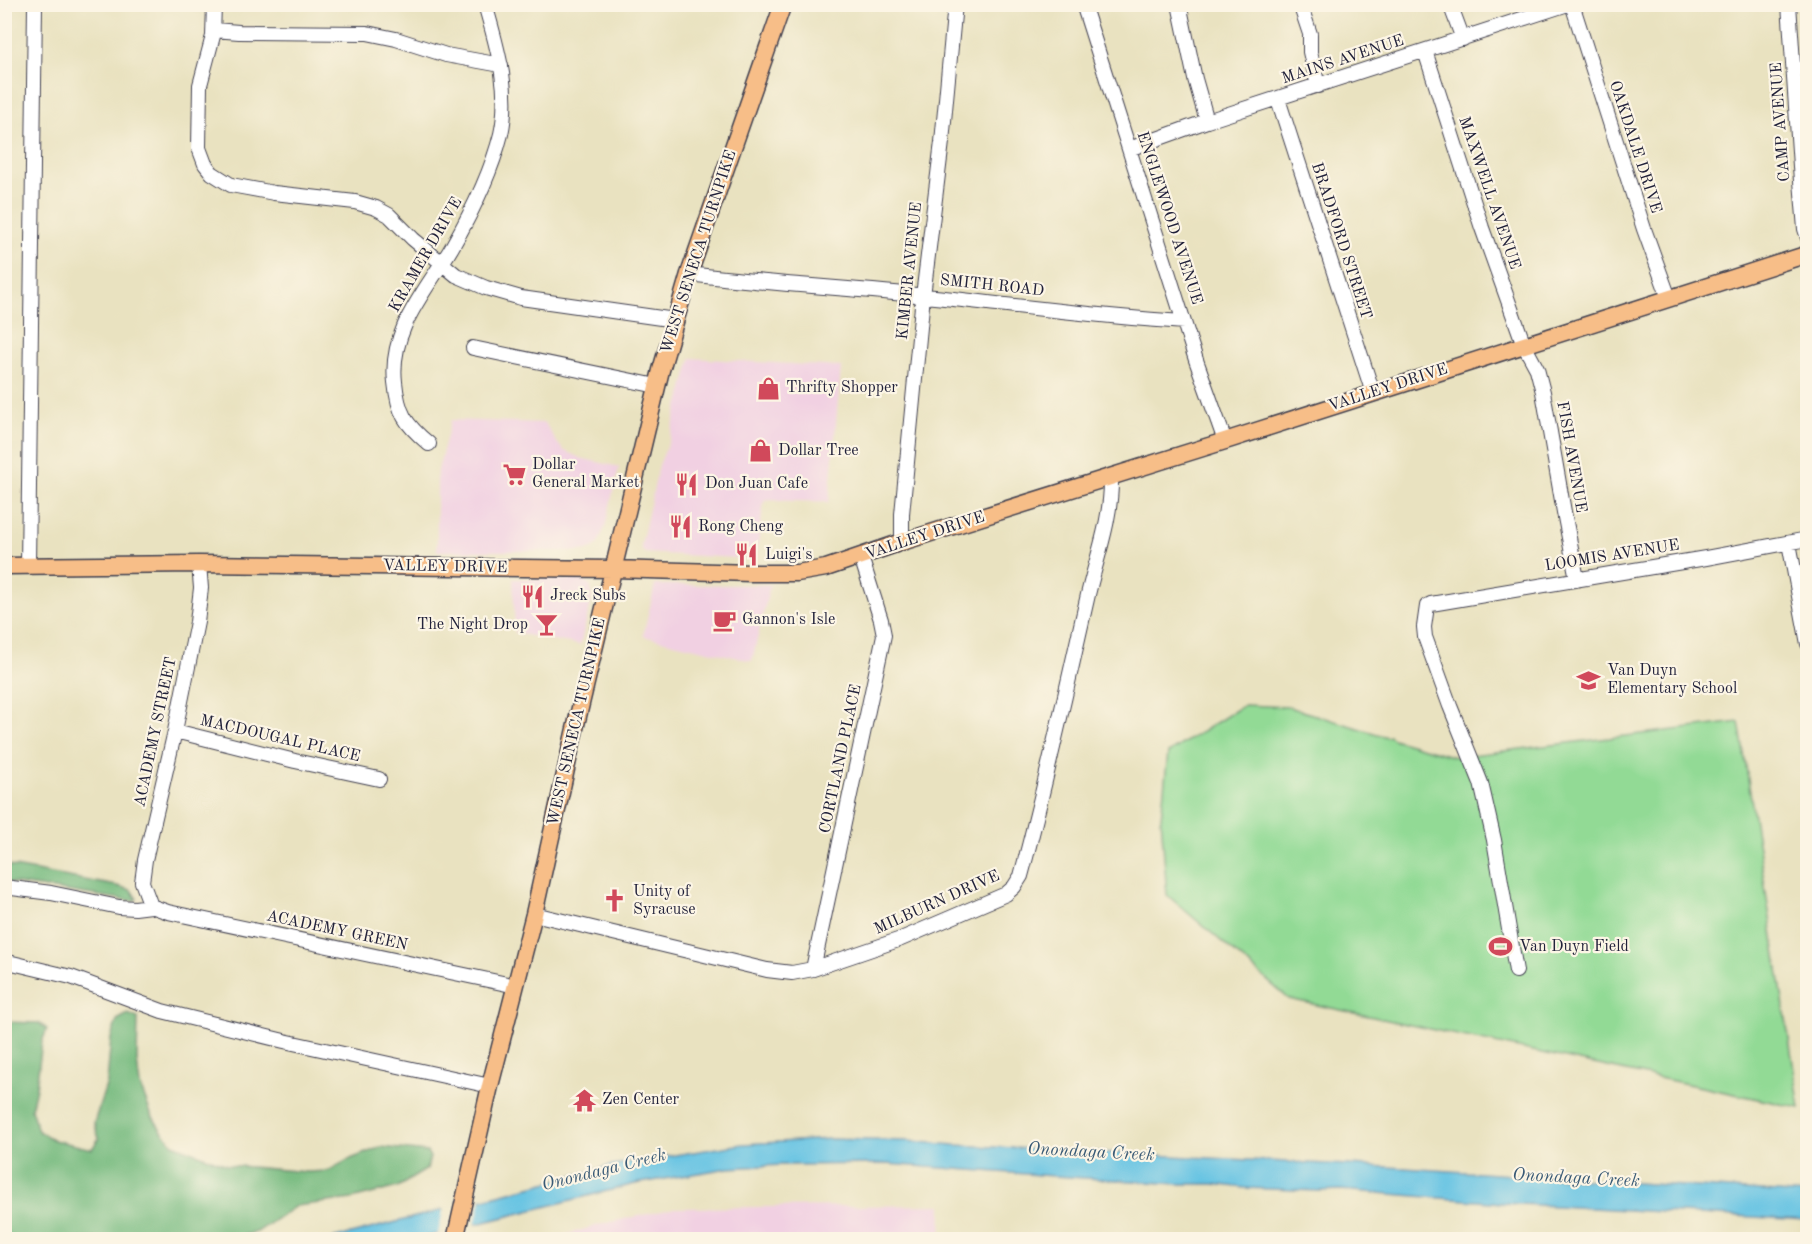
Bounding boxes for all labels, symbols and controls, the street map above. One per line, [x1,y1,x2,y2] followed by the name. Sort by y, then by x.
[1280,33,1406,87] street label: MAINS AVENUE
[1769,62,1793,182] street label: CAMP AVENUE
[1606,79,1664,215] street label: OAKDALE DRIVE
[1455,115,1523,271] street label: MAXWELL AVENUE
[1133,130,1205,306] street label: ENGLEWOOD AVENUE
[659,148,739,356] street label: WEST SENECA TURNPIKE
[1308,161,1374,321] street label: BRADFORD STREET
[387,195,465,315] street label: KRAMER DRIVE
[895,201,925,341] street label: KIMBER AVENUE
[939,273,1045,299] street label: SMITH ROAD
[1326,361,1450,415] street label: VALLEY DRIVE
[755,375,781,401] shop icon: Thrifty Shopper
[786,380,898,396] place label: Thrifty Shopper
[1553,400,1589,514] street label: FISH AVENUE
[747,438,773,464] shop icon: Dollar Tree
[778,443,859,459] place label: Dollar Tree
[532,457,640,491] place label: Dollar General Market
[501,461,527,487] supermarket icon: Dollar General Market
[674,471,700,497] restaurant icon: Don Juan Cafe
[705,476,808,492] place label: Don Juan Cafe
[863,509,987,563] street label: VALLEY DRIVE
[667,514,693,540] restaurant icon: Rong Cheng
[698,519,784,535] place label: Rong Cheng
[1544,537,1680,575] street label: LOOMIS AVENUE
[734,542,760,568] restaurant icon: Luigi's
[765,547,812,563] place label: Luigi's
[383,558,507,576] street label: VALLEY DRIVE
[519,583,545,609] restaurant icon: Jreck Subs
[550,588,626,604] place label: Jreck Subs
[711,607,737,633] cafe icon: Gannon's Isle
[533,612,559,638] bar icon: The Night Drop
[742,612,835,628] place label: Gannon's Isle
[545,616,609,828] street label: WEST SENECA TURNPIKE
[417,617,528,633] place label: The Night Drop
[132,656,180,808] street label: ACADEMY STREET
[1607,663,1737,697] place label: Van Duyn Elementary School
[1576,667,1602,693] school or university icon: Van Duyn Elementary School
[817,683,865,835] street label: CORTLAND PLACE
[198,713,362,765] street label: MACDOUGAL PLACE
[872,868,1002,938] street label: MILBURN DRIVE
[633,884,696,918] place label: Unity of Syracuse
[602,888,628,914] church icon: Unity of Syracuse
[265,908,409,954] street label: ACADEMY GREEN
[1488,934,1514,960] sports icon: Van Duyn Field
[1519,939,1629,955] place label: Van Duyn Field
[571,1087,597,1113] temple icon: Zen Center
[602,1092,680,1108] place label: Zen Center
[1027,1140,1155,1164] water label: Onondaga Creek
[540,1146,668,1194] water label: Onondaga Creek
[1512,1166,1640,1190] water label: Onondaga Creek

